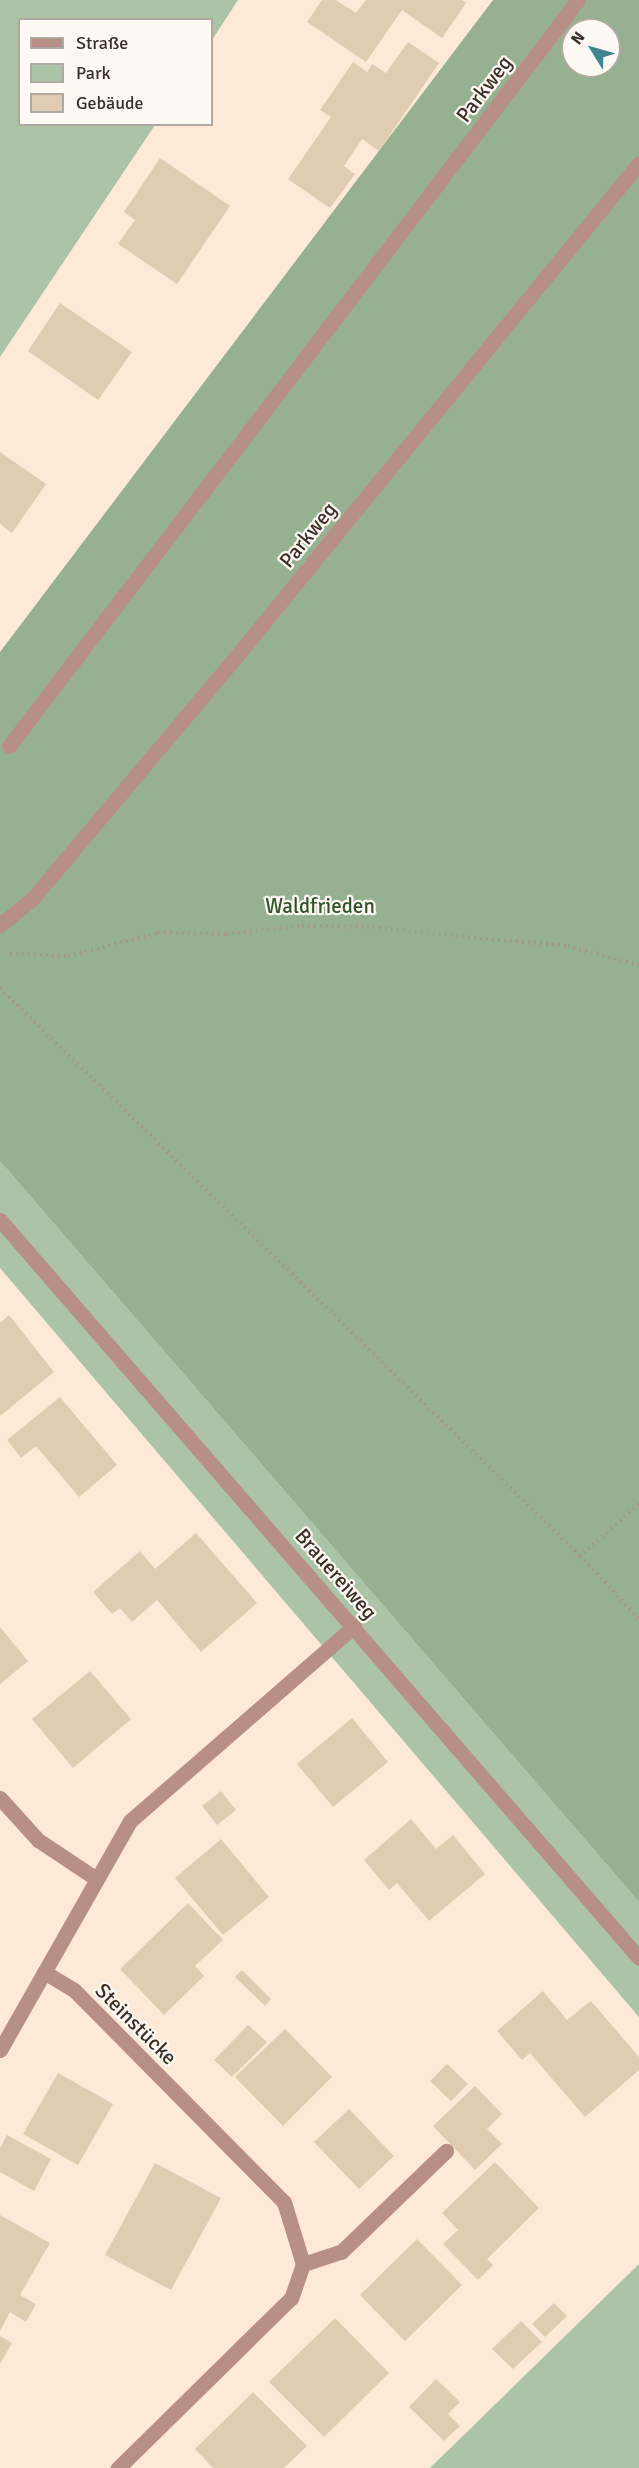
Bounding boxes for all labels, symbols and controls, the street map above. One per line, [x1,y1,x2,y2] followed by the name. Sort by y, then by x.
[18,18,213,126] legend
[561,18,621,78] north arrow
[567,28,590,49] text: N
[76,32,128,54] text: Straße
[451,51,517,127] street label: Parkweg
[76,62,111,84] text: Park
[76,92,144,114] text: Gebäude
[274,497,342,573] street label: Parkweg
[265,893,375,919] park label: Waldfrieden
[290,1523,382,1625] street label: Brauereiweg
[90,1978,182,2070] street label: Steinstücke

